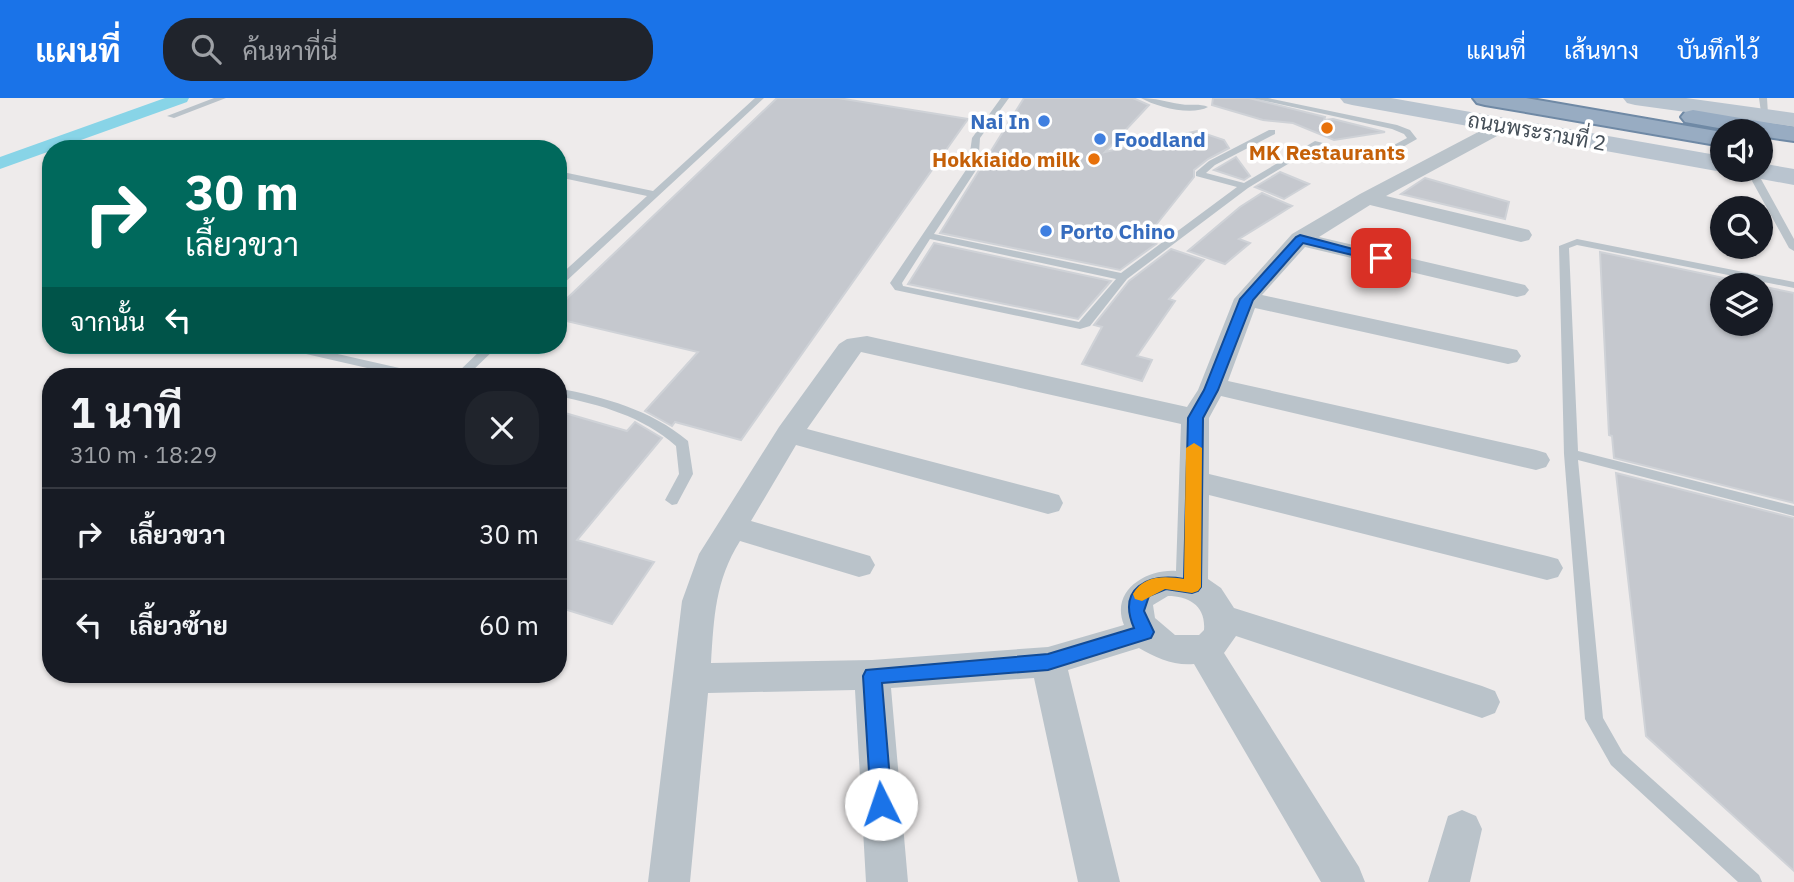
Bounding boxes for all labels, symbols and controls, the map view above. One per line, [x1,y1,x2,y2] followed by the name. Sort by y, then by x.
[163,18,653,81] search box
[35,28,121,71] text: แผนที่
[187,30,225,68] icon: search
[243,33,338,67] text: ค้นหาที่นี่
[1466,34,1526,66] text: แผนที่
[1564,34,1639,66] text: เส้นทาง
[1677,34,1759,66] text: บันทึกไว้
[1466,100,1609,157] street label: ถนนพระรามที่ 2
[970,107,1030,135] place label: Nai In
[1036,113,1052,129] marker: Nai In
[1710,119,1773,336] map controls
[1710,119,1773,182] button: sound
[1319,120,1335,136] marker: MK Restaurants
[1114,125,1206,153] place label: Foodland
[1092,131,1108,147] marker: Foodland
[1249,138,1405,166] place label: MK Restaurants
[932,145,1081,173] place label: Hokkiaido milk
[1086,151,1102,167] marker: Hokkiaido milk
[185,160,299,223] text: 30 m
[70,168,161,259] icon: right
[1710,196,1773,259] button: search
[1060,217,1175,245] place label: Porto Chino
[185,223,299,265] text: เลี้ยวขวา
[1038,223,1054,239] marker: Porto Chino
[1351,228,1411,288] pin
[1362,239,1400,277] icon: arrive
[1710,273,1773,336] button: layers
[159,301,197,339] icon: left
[70,304,145,338] text: จากนั้น
[70,385,182,440] text: 1 นาที
[465,391,539,465] button: close
[70,439,217,469] text: 310 m · 18:29
[70,515,108,553] icon: right
[129,517,226,551] text: เลี้ยวขวา
[479,517,539,551] text: 30 m
[70,606,108,644] icon: left
[129,608,228,642] text: เลี้ยวซ้าย
[479,608,539,642] text: 60 m
[844,767,918,841] position arrow

